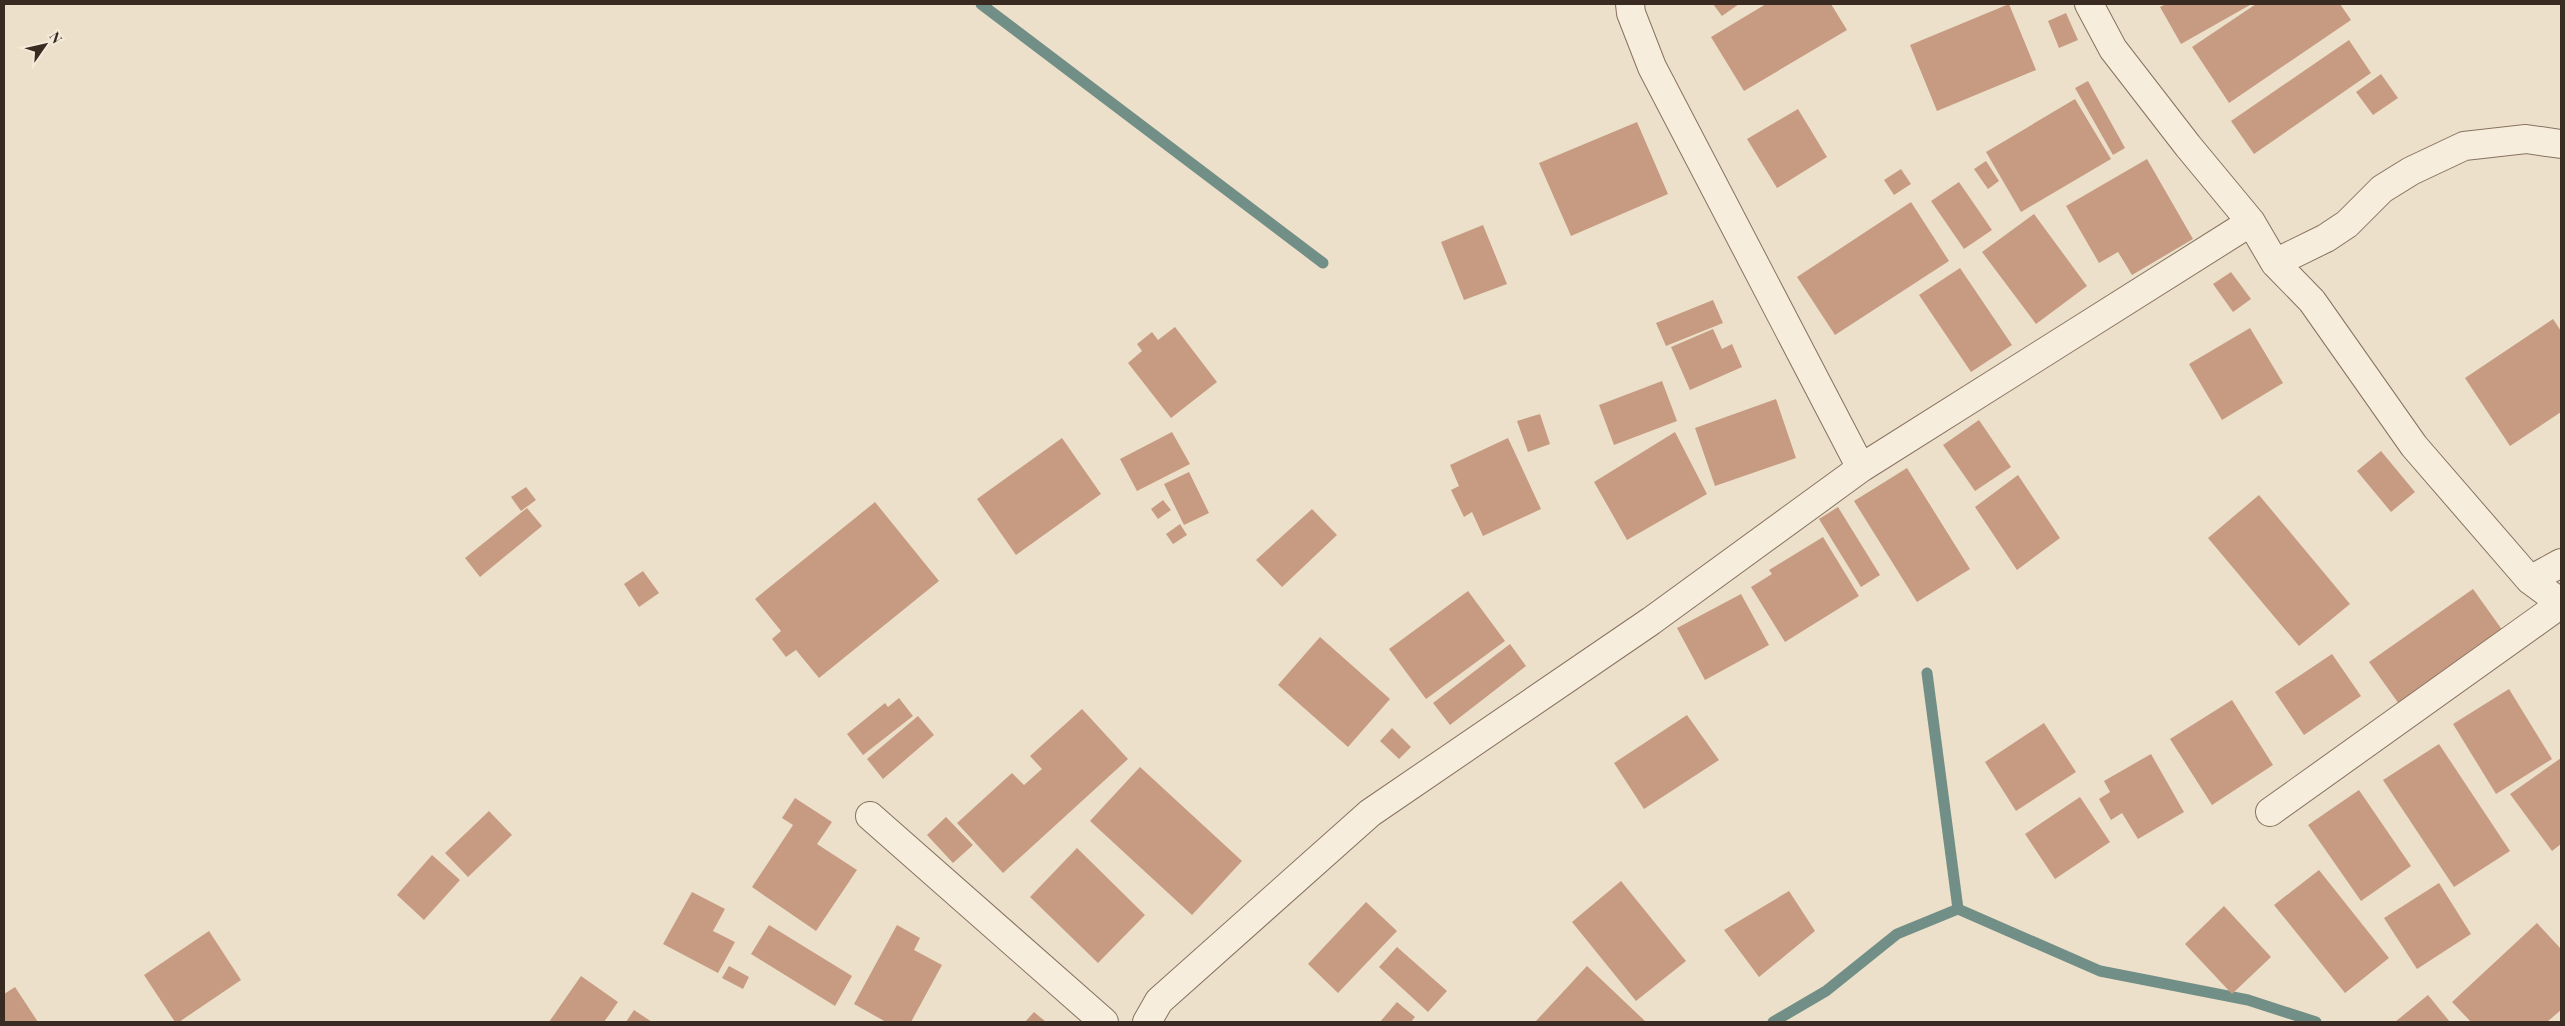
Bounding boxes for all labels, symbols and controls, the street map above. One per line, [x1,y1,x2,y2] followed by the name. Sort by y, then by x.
[20,20,70,70] north arrow
[45,28,67,47] text: N

